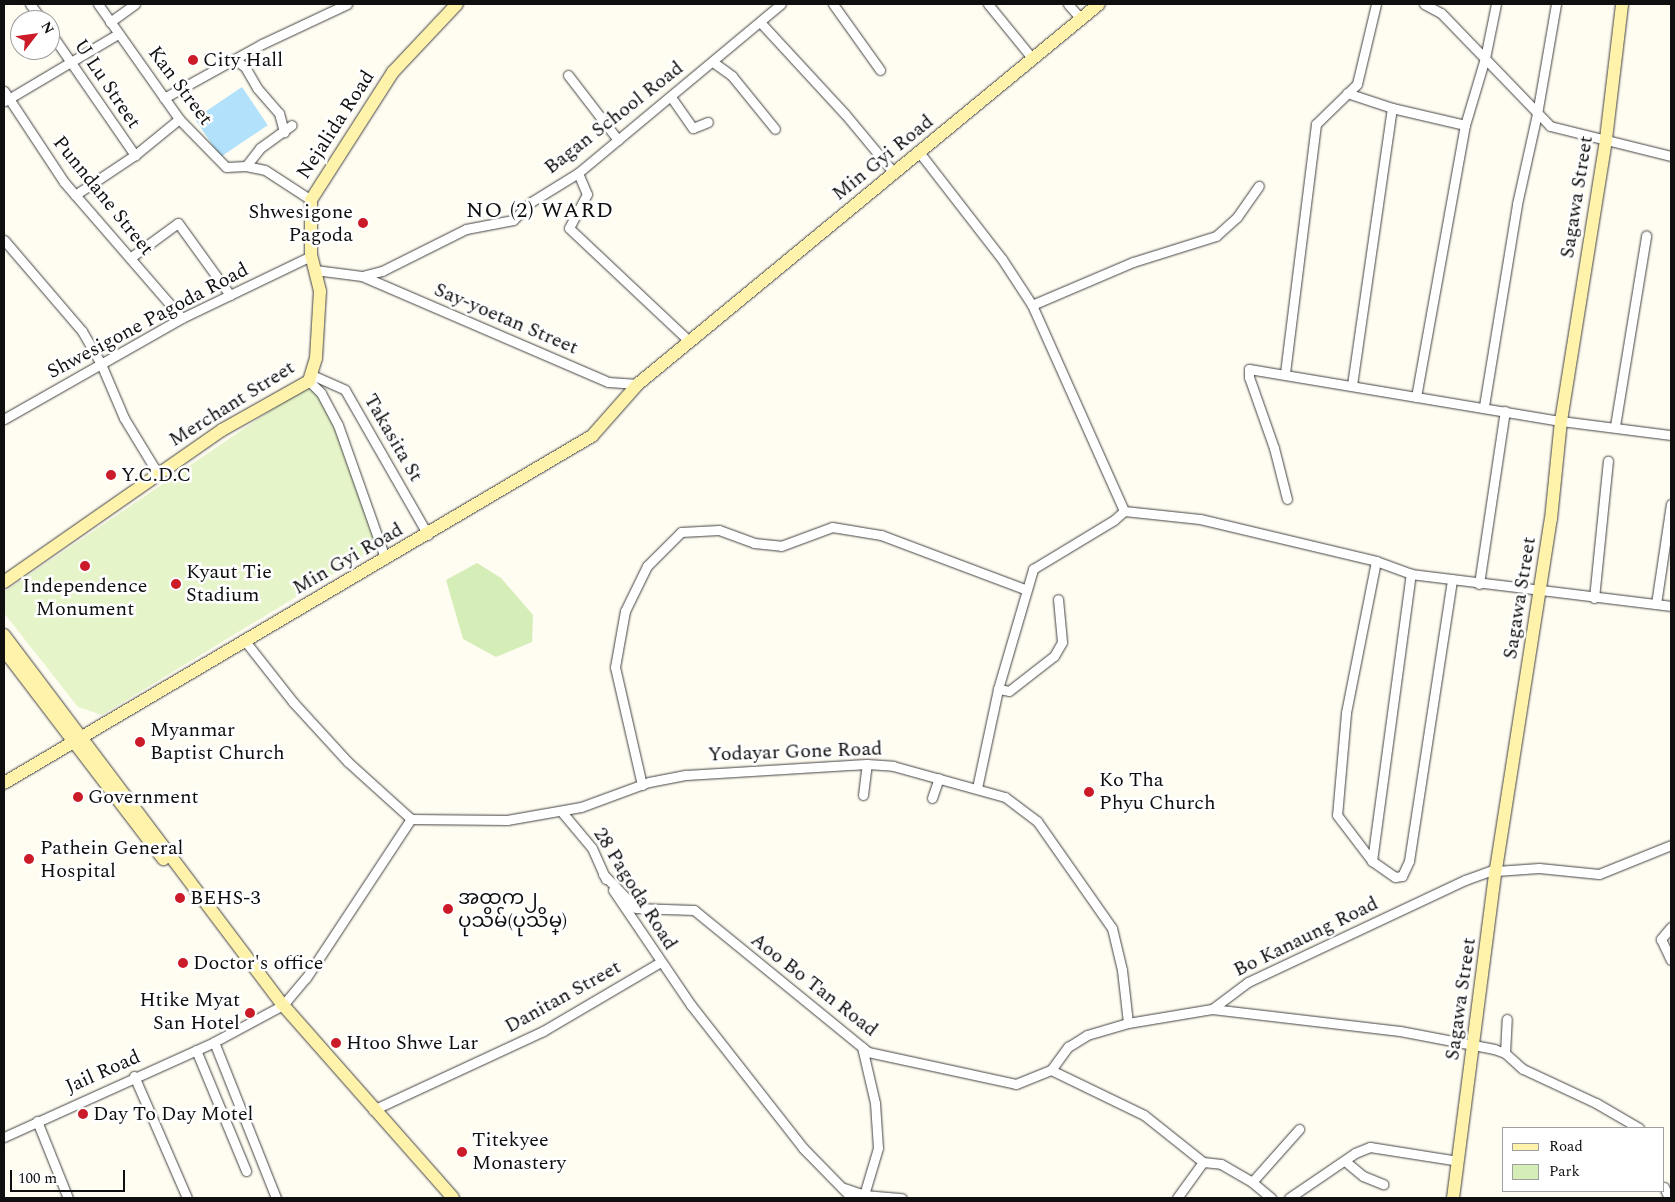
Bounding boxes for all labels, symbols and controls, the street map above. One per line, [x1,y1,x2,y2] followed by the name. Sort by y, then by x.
[10,10,60,60] north arrow
[36,18,60,38] text: N
[68,35,146,133] street label: U Lu Street
[142,42,218,130] street label: Kan Street
[203,48,283,72] place label: City Hall
[187,54,199,66] marker: City Hall
[540,56,688,180] street label: Bagan School Road
[292,66,380,184] street label: Nejalida Road
[828,110,938,206] street label: Min Gyi Road
[47,131,159,261] street label: Punndane Street
[1555,134,1599,260] street label: Sagawa Street
[465,198,615,224] district label: NO (2) WARD
[248,200,353,247] place label: Shwesigone Pagoda
[357,217,369,229] marker: Shwesigone Pagoda
[43,258,253,384] street label: Shwesigone Pagoda Road
[430,278,582,360] street label: Say-yoetan Street
[165,356,299,452] street label: Merchant Street
[358,390,428,486] street label: Takasita St
[121,463,191,487] place label: Y.C.D.C
[105,469,117,481] marker: Y.C.D.C
[289,518,407,600] street label: Min Gyi Road
[1498,535,1542,661] street label: Sagawa Street
[79,560,91,572] marker: Independence Monument
[186,560,272,607] place label: Kyaut Tie Stadium
[23,574,147,621] place label: Independence Monument
[170,578,182,590] marker: Kyaut Tie Stadium
[150,718,285,765] place label: Myanmar Baptist Church
[134,736,146,748] marker: Myanmar Baptist Church
[707,737,883,767] street label: Yodayar Gone Road
[1099,768,1216,815] place label: Ko Tha Phyu Church
[88,785,199,809] place label: Government
[1083,786,1095,798] marker: Ko Tha Phyu Church
[72,791,84,803] marker: Government
[588,823,682,955] street label: 28 Pagoda Road
[40,836,183,883] place label: Pathein General Hospital
[22,852,36,866] marker: Pathein General Hospital
[190,886,261,910] place label: BEHS-3
[458,886,567,933] place label: အထက၂ ပုသိမ်(ပုသိမ္)
[174,892,186,904] marker: BEHS-3
[1230,892,1382,982] street label: Bo Kanaung Road
[442,903,454,915] marker: အထက၂ ပုသိမ်(ပုသိမ္)
[746,928,882,1042] street label: Aoo Bo Tan Road
[1441,936,1481,1062] street label: Sagawa Street
[193,951,323,975] place label: Doctor's office
[501,955,625,1039] street label: Danitan Street
[177,957,189,969] marker: Doctor's office
[139,989,240,1036] place label: Htike Myat San Hotel
[244,1007,256,1019] marker: Htike Myat San Hotel
[346,1031,478,1055] place label: Htoo Shwe Lar
[330,1037,342,1049] marker: Htoo Shwe Lar
[62,1045,144,1099] street label: Jail Road
[93,1102,253,1126] place label: Day To Day Motel
[77,1108,89,1120] marker: Day To Day Motel
[1502,1127,1665,1192] legend
[472,1128,566,1175] place label: Titekyee Monastery
[1549,1135,1583,1158] text: Road
[456,1146,468,1158] marker: Titekyee Monastery
[12,1160,128,1192] scale bar
[1549,1160,1580,1183] text: Park
[18,1167,57,1190] text: 100 m

